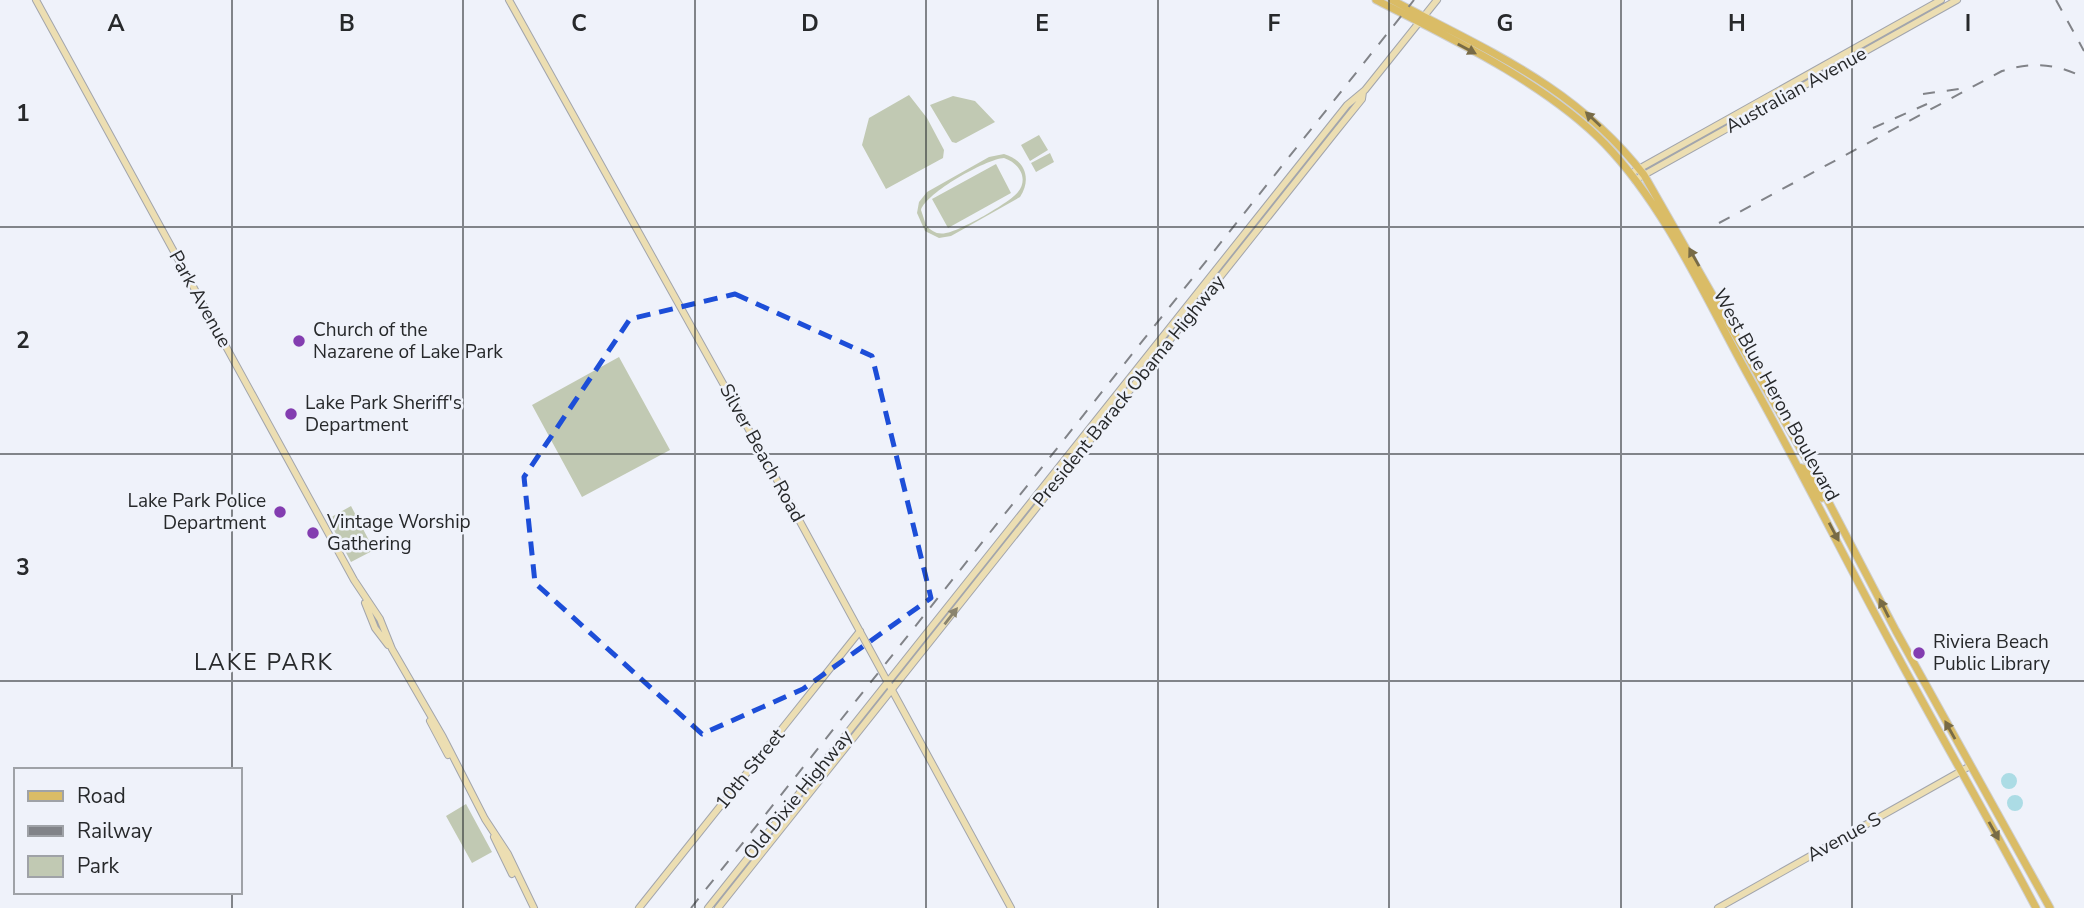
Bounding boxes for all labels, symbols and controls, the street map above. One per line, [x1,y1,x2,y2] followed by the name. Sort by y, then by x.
[107,8,125,39] text: A
[339,8,355,39] text: B
[571,8,587,39] text: C
[801,8,819,39] text: D
[1035,8,1049,39] text: E
[1268,8,1281,39] text: F
[1497,8,1513,39] text: G
[1728,8,1746,39] text: H
[1965,8,1971,39] text: I
[1721,40,1871,140] street label: Australian Avenue
[1457,43,1477,55] one-way arrow
[16,98,30,129] text: 1
[1584,111,1602,127] one-way arrow
[163,246,237,352] street label: Park Avenue
[1688,248,1700,267] one-way arrow
[1027,269,1231,513] street label: President Barack Obama Highway
[1707,284,1845,506] street label: West Blue Heron Boulevard
[313,317,503,365] place label: Church of the Nazarene of Lake Park
[16,325,30,356] text: 2
[291,333,307,349] marker: Church of the Nazarene of Lake Park
[713,379,811,527] street label: Silver Beach Road
[305,390,462,438] place label: Lake Park Sheriff's Department
[283,406,299,422] marker: Lake Park Sheriff's Department
[128,488,266,536] place label: Lake Park Police Department
[272,504,288,520] marker: Lake Park Police Department
[326,509,471,557] place label: Vintage Worship Gathering
[1828,522,1840,541] one-way arrow
[305,525,321,541] marker: Vintage Worship Gathering
[16,552,30,583] text: 3
[1878,598,1889,618] one-way arrow
[943,608,958,626] one-way arrow
[1933,629,2050,677] place label: Riviera Beach Public Library
[1911,645,1927,661] marker: Riviera Beach Public Library
[194,647,334,678] district label: LAKE PARK
[1944,720,1956,740] one-way arrow
[709,723,791,815] street label: 10th Street
[737,724,859,865] street label: Old Dixie Highway
[14,768,242,894] legend
[77,782,126,810] text: Road
[1802,806,1886,868] street label: Avenue S
[77,817,152,845] text: Railway
[1988,821,2000,840] one-way arrow
[77,852,119,880] text: Park

